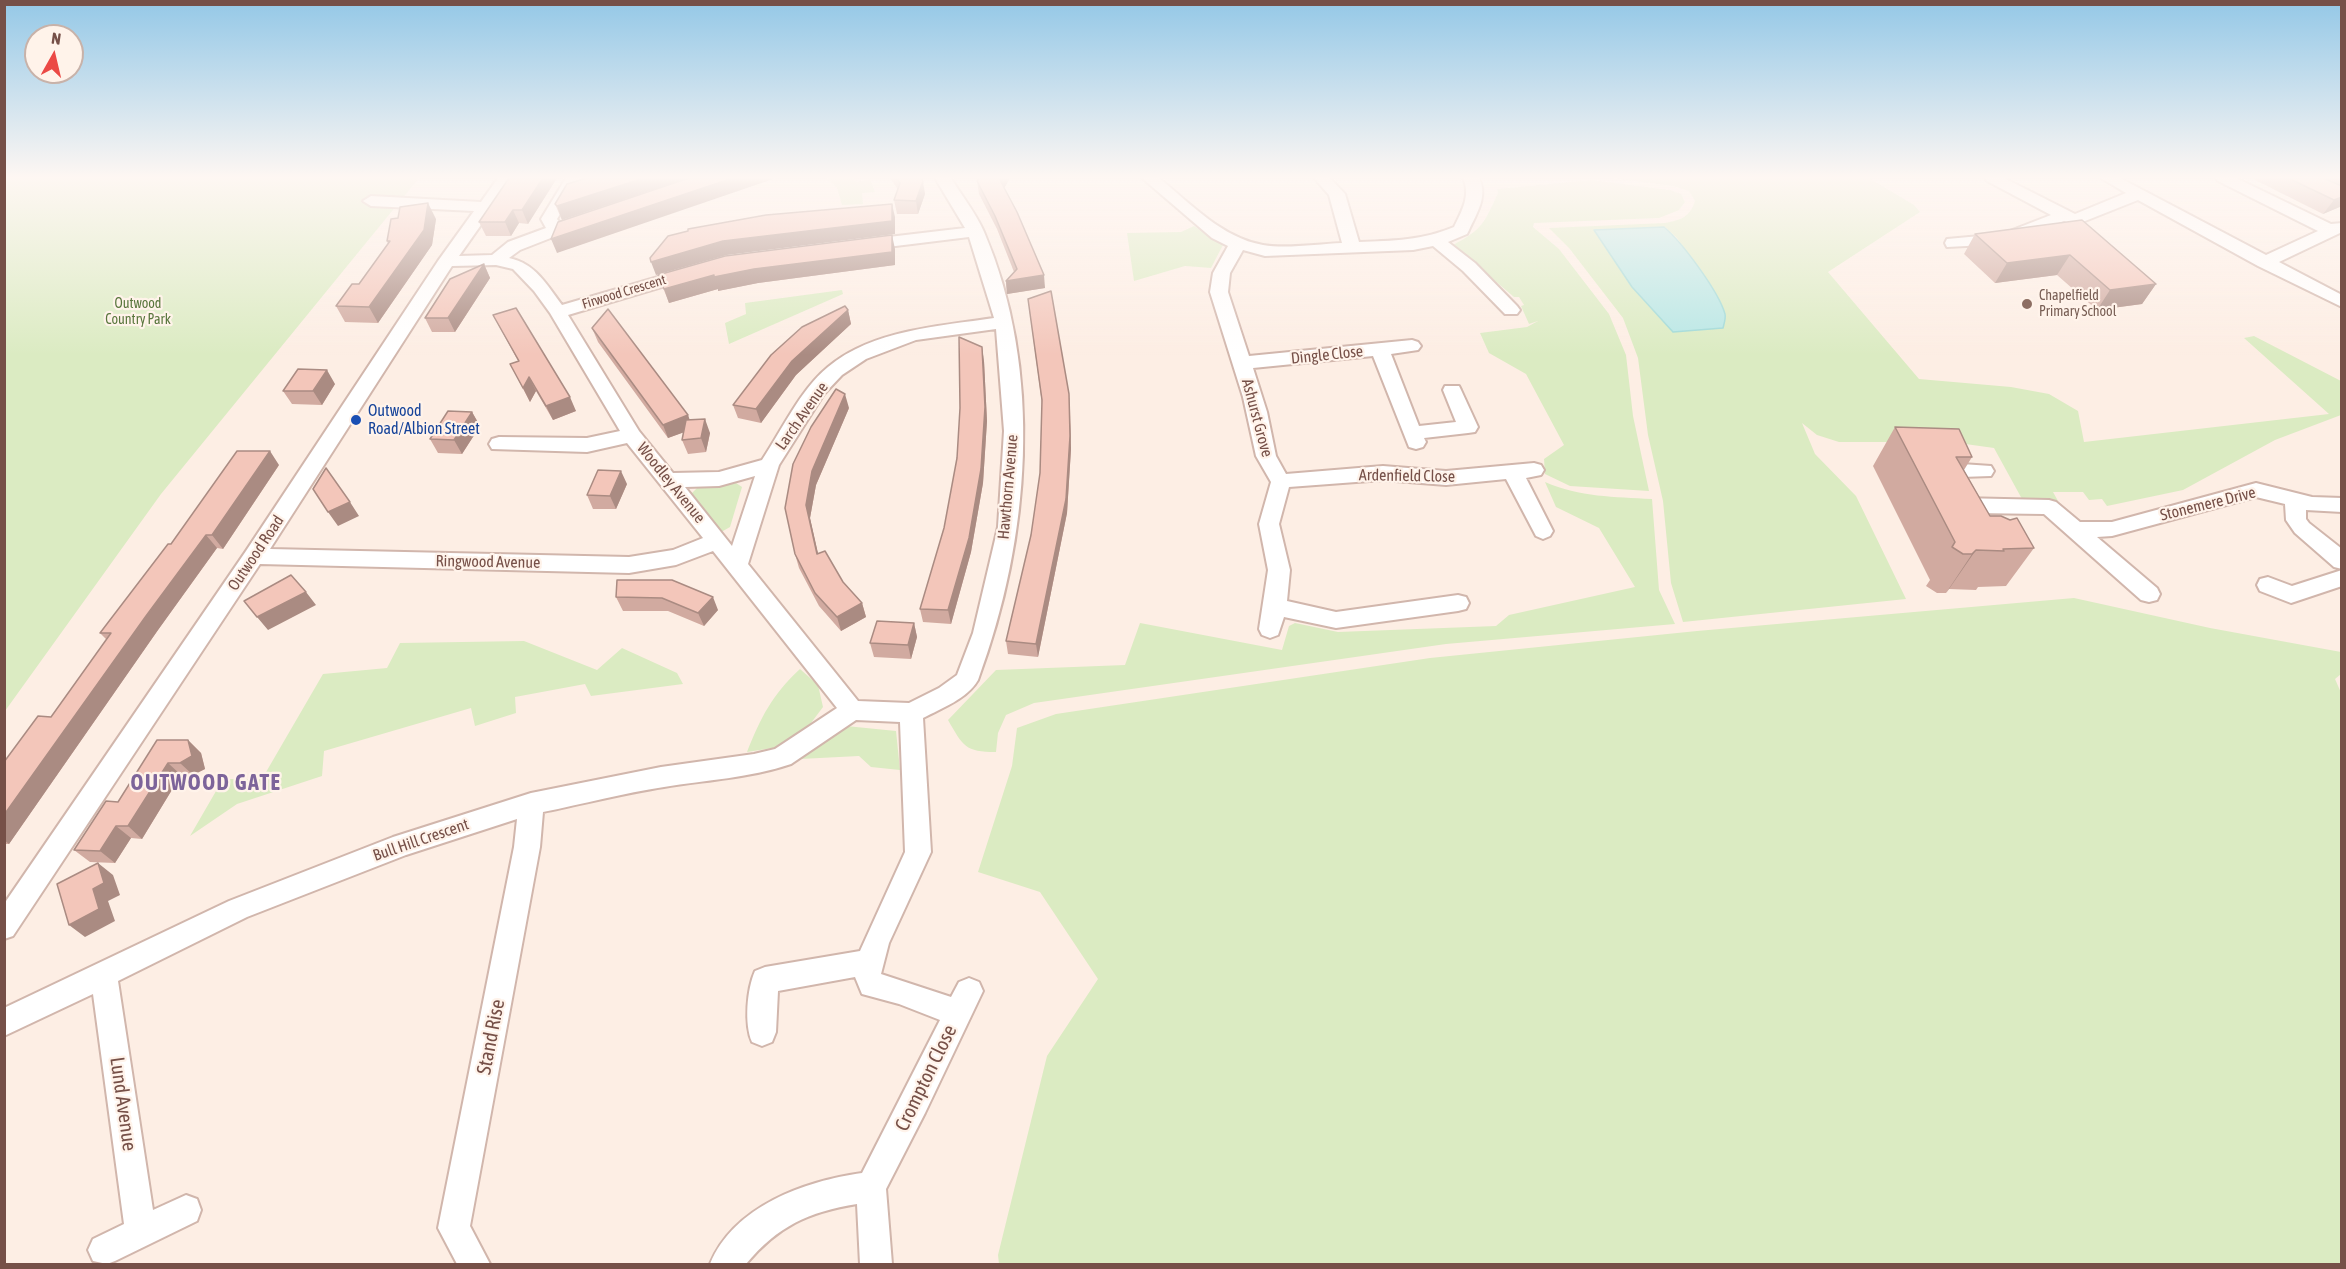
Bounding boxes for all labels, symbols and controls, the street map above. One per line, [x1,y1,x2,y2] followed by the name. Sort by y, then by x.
[24,24,84,84] north arrow
[50,29,62,48] text: N
[580,271,668,313] street label: Firwood Crescent
[2039,288,2116,320] place label: Chapelfield Primary School
[105,296,171,328] park label: Outwood Country Park
[2020,297,2034,311] marker: Chapelfield Primary School
[1290,342,1364,368] street label: Dingle Close
[1237,377,1277,459] street label: Ashurst Grove
[772,378,832,454] street label: Larch Avenue
[368,401,480,439] place label: Outwood Road/Albion Street
[349,413,363,427] marker: Outwood Road/Albion Street
[994,434,1022,540] street label: Hawthorn Avenue
[633,439,709,527] street label: Woodley Avenue
[1359,466,1455,486] street label: Ardenfield Close
[2158,483,2258,525] street label: Stonemere Drive
[224,512,288,594] street label: Outwood Road
[435,551,541,573] street label: Ringwood Avenue
[131,770,281,796] district label: OUTWOOD GATE
[371,815,471,865] street label: Bull Hill Crescent
[472,997,510,1077] street label: Stand Rise
[890,1021,962,1135] street label: Crompton Close
[105,1055,141,1153] street label: Lund Avenue

